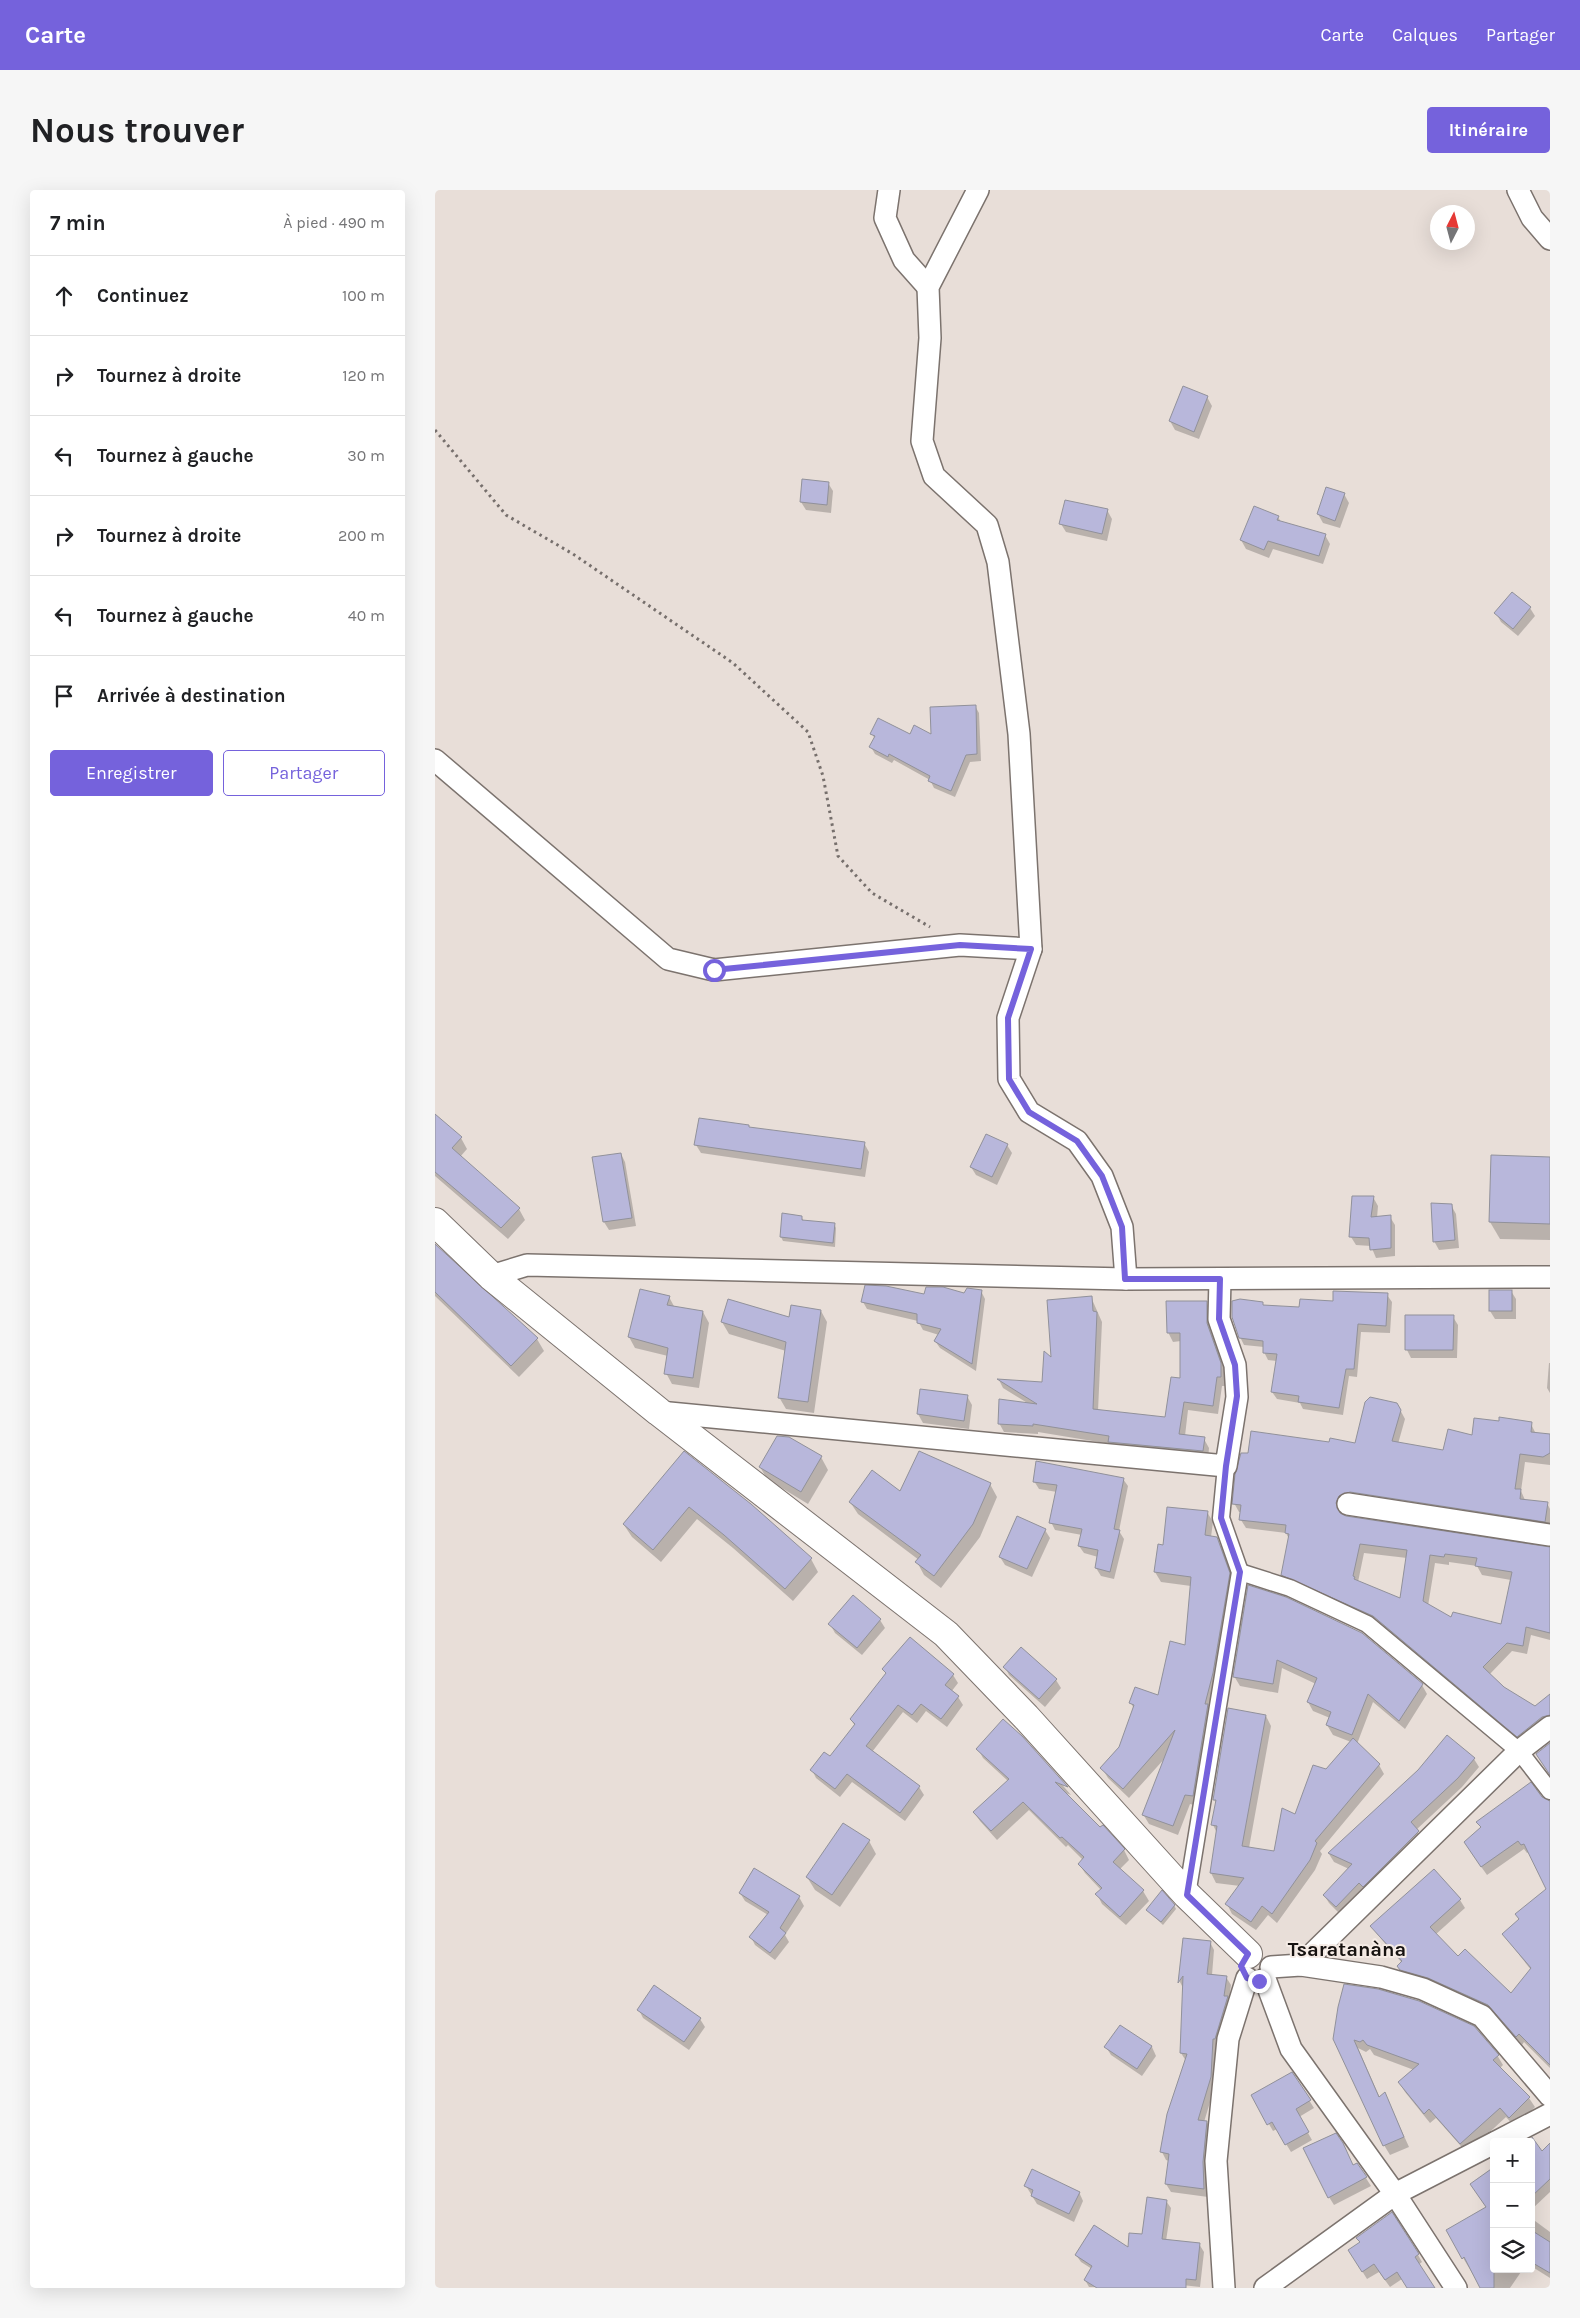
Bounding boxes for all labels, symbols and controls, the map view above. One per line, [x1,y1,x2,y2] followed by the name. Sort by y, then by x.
[25,21,86,49] text: Carte
[1320,24,1364,46] text: Carte
[1392,24,1458,46] text: Calques
[1486,24,1555,46] text: Partager
[1427,107,1550,153] button: Itinéraire
[30,110,244,151] text: Nous trouver
[1430,205,1475,250] north arrow
[50,211,106,235] text: 7 min
[283,213,385,232] text: À pied · 490 m
[50,282,78,310] icon: ahead
[97,285,189,307] text: Continuez
[342,286,385,305] text: 100 m
[50,362,78,390] icon: right
[97,365,241,387] text: Tournez à droite
[342,366,385,385] text: 120 m
[50,442,78,470] icon: left
[97,445,254,467] text: Tournez à gauche
[347,446,385,465] text: 30 m
[50,522,78,550] icon: right
[97,525,241,547] text: Tournez à droite
[338,526,385,545] text: 200 m
[50,602,78,630] icon: left
[97,605,254,627] text: Tournez à gauche
[348,606,385,625] text: 40 m
[50,682,78,710] icon: arrive
[97,685,286,707] text: Arrivée à destination
[50,750,213,796] button: Enregistrer
[223,750,385,796] button: Partager
[703,959,726,982] route start
[1288,1938,1406,1961] district label: Tsaratanàna
[1248,1970,1271,1993] route end
[1490,2138,1535,2273] map controls
[1490,2138,1535,2183] button: +
[1490,2183,1535,2228] button: −
[1490,2228,1535,2273] button: layers

